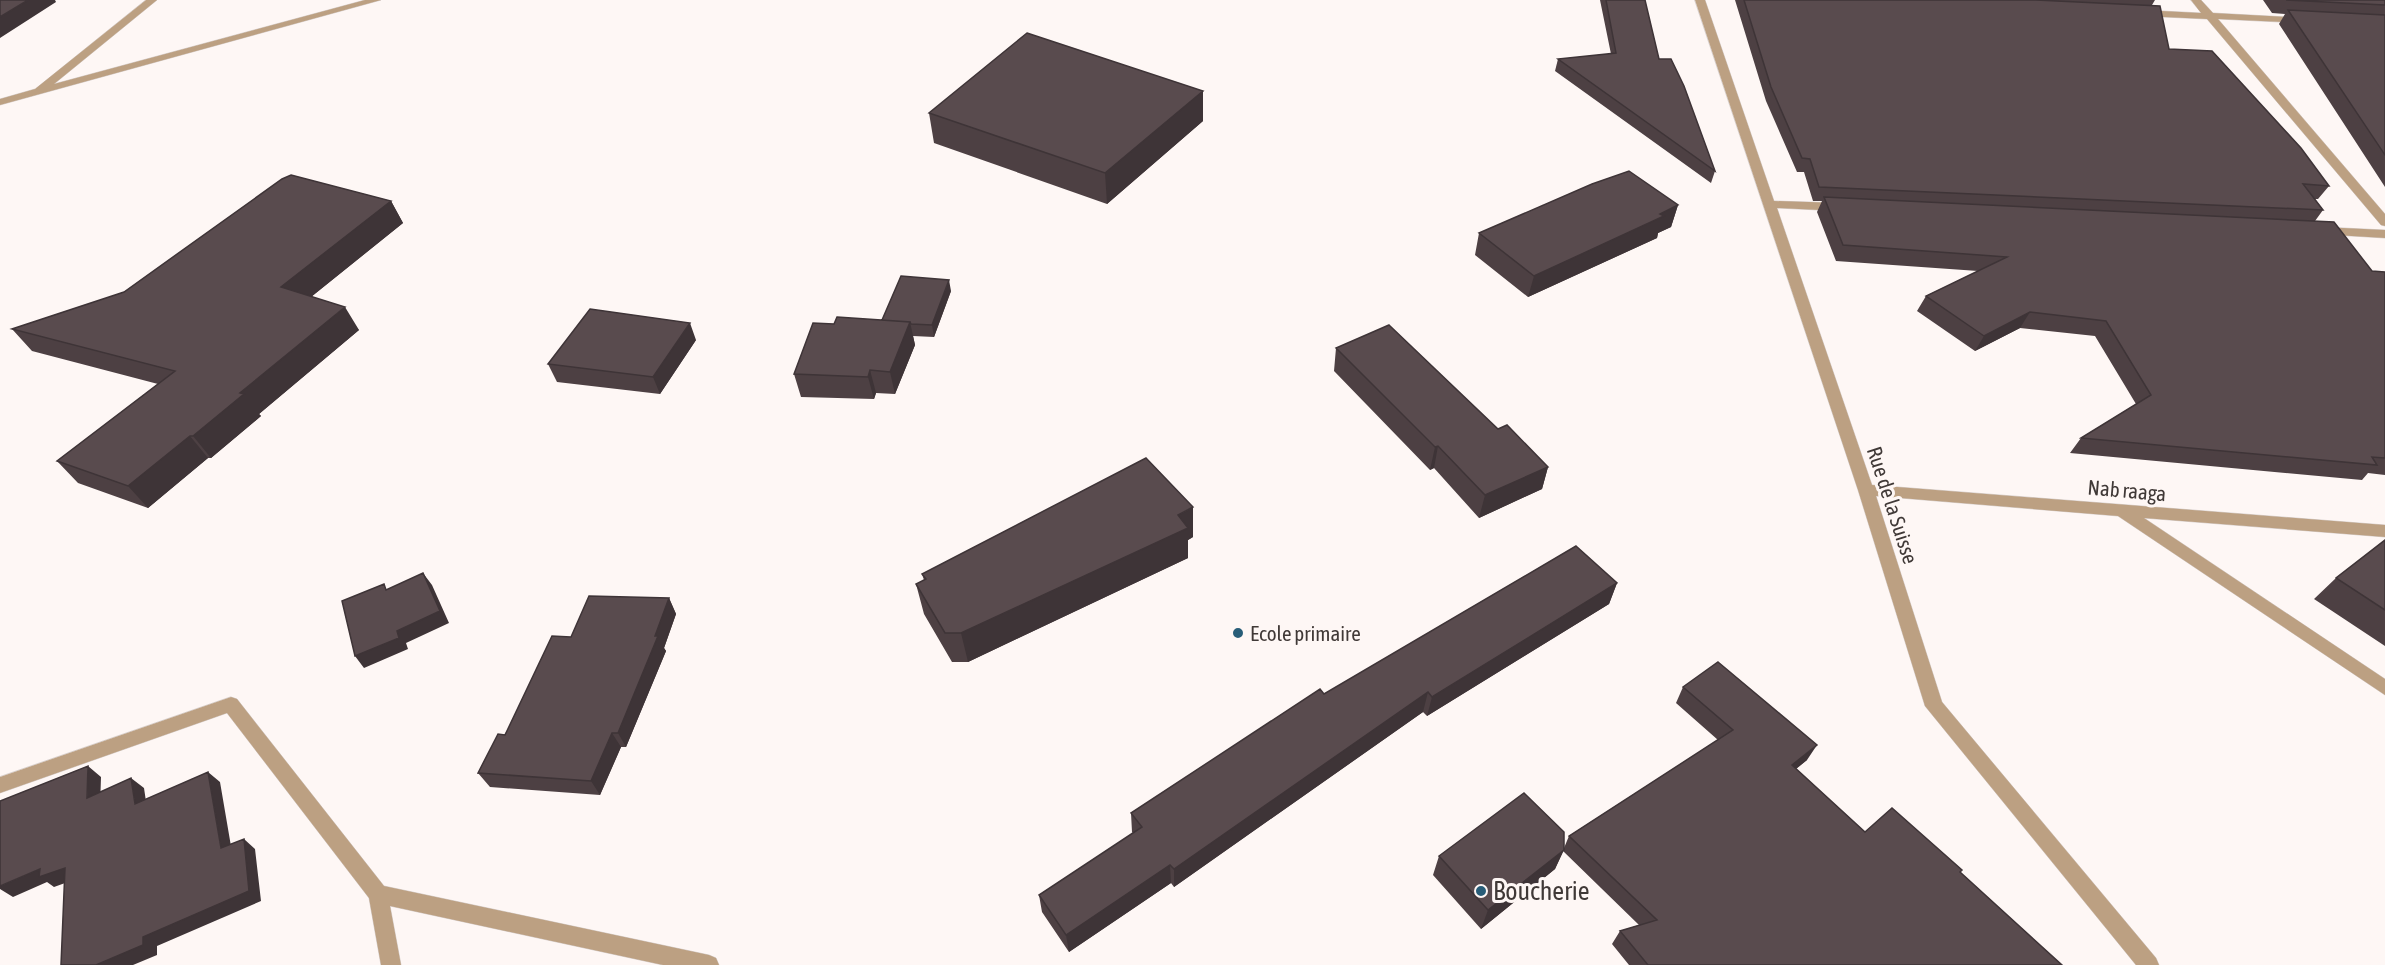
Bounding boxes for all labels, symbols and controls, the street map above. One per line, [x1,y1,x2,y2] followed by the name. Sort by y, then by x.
[1863,443,1923,567] street label: Rue de la Suisse
[2087,475,2167,505] street label: Nab raaga
[1250,621,1361,645] place label: Ecole primaire
[1231,626,1245,640] marker: Ecole primaire
[1493,876,1590,906] place label: Boucherie
[1474,884,1488,898] marker: Boucherie

